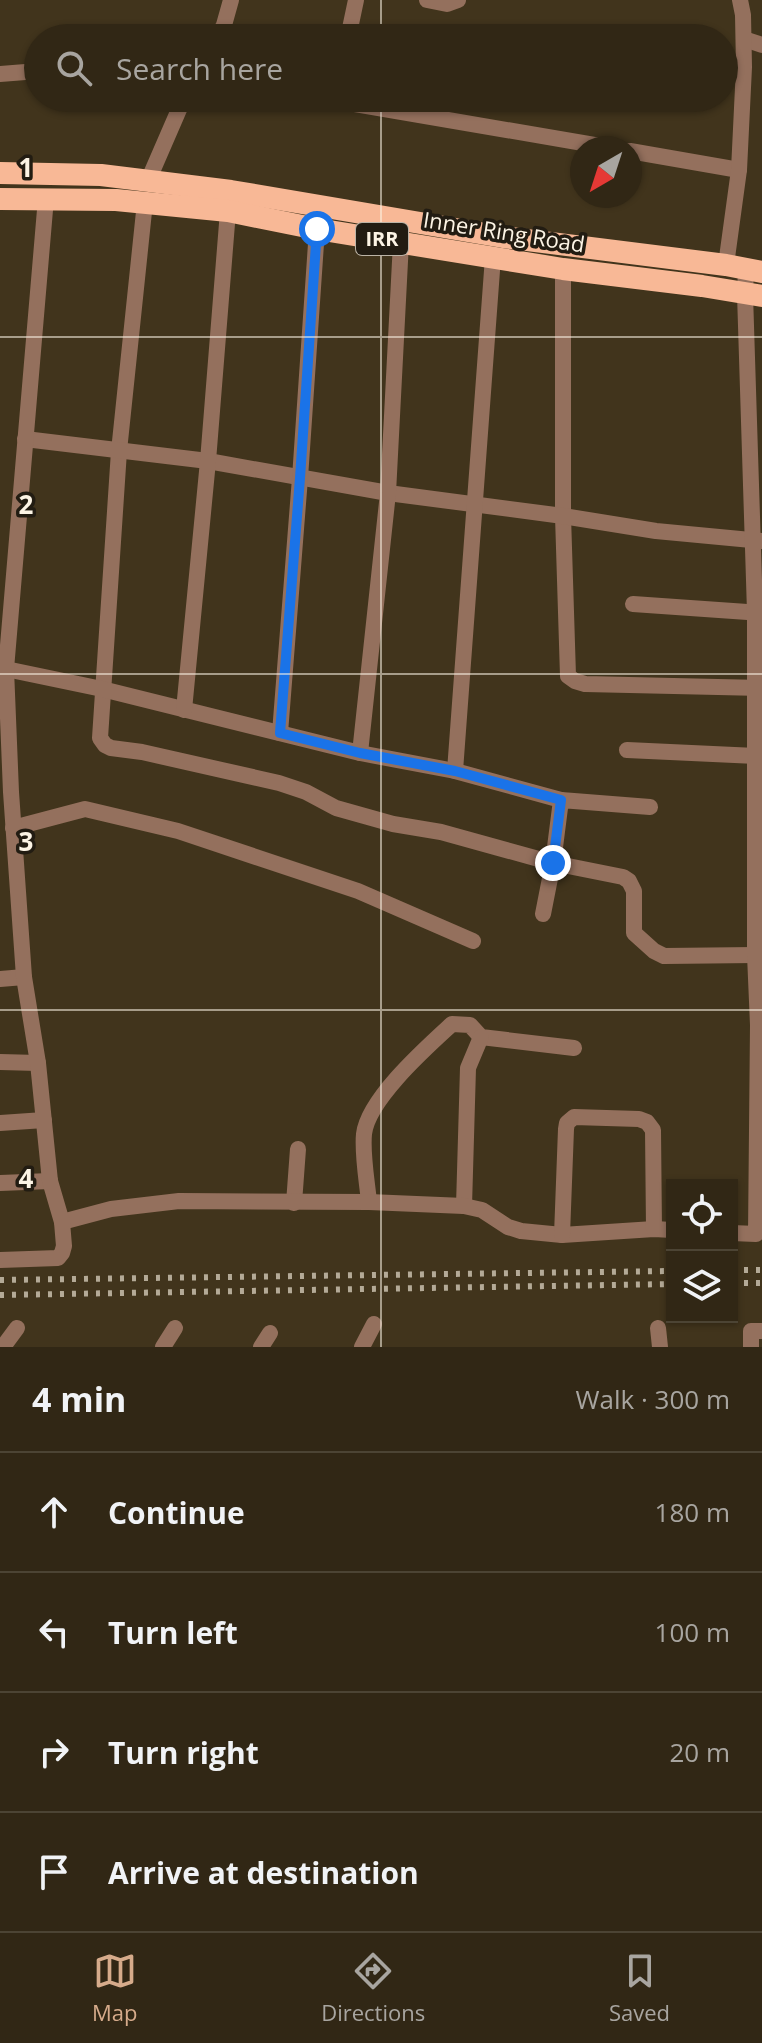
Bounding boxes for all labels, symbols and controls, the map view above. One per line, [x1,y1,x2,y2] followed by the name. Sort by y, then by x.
[24,24,738,112] search box
[52,46,96,90] icon: search
[116,48,283,89] text: Search here
[570,136,642,208] north arrow
[19,149,33,185] text: 1
[421,203,587,259] street label: Inner Ring Road
[299,211,335,247] route start
[356,223,408,255] road number: IRR
[19,486,34,522] text: 2
[19,823,33,859] text: 3
[535,845,571,881] route end
[19,1160,34,1196] text: 4
[666,1179,738,1323] map controls
[666,1179,738,1251] button: locate
[666,1251,738,1323] button: layers
[32,1376,126,1422] text: 4 min
[576,1381,730,1417] text: Walk · 300 m
[32,1490,76,1534] icon: ahead
[108,1492,245,1533] text: Continue
[655,1494,730,1530] text: 180 m
[32,1610,76,1654] icon: left
[108,1612,238,1653] text: Turn left
[655,1614,730,1650] text: 100 m
[32,1730,76,1774] icon: right
[108,1732,259,1773] text: Turn right
[669,1734,730,1770] text: 20 m
[32,1850,76,1894] icon: arrive
[108,1852,419,1893] text: Arrive at destination
[92,1949,137,2027] tab: Map
[321,1949,425,2027] tab: Directions
[609,1949,670,2027] tab: Saved

